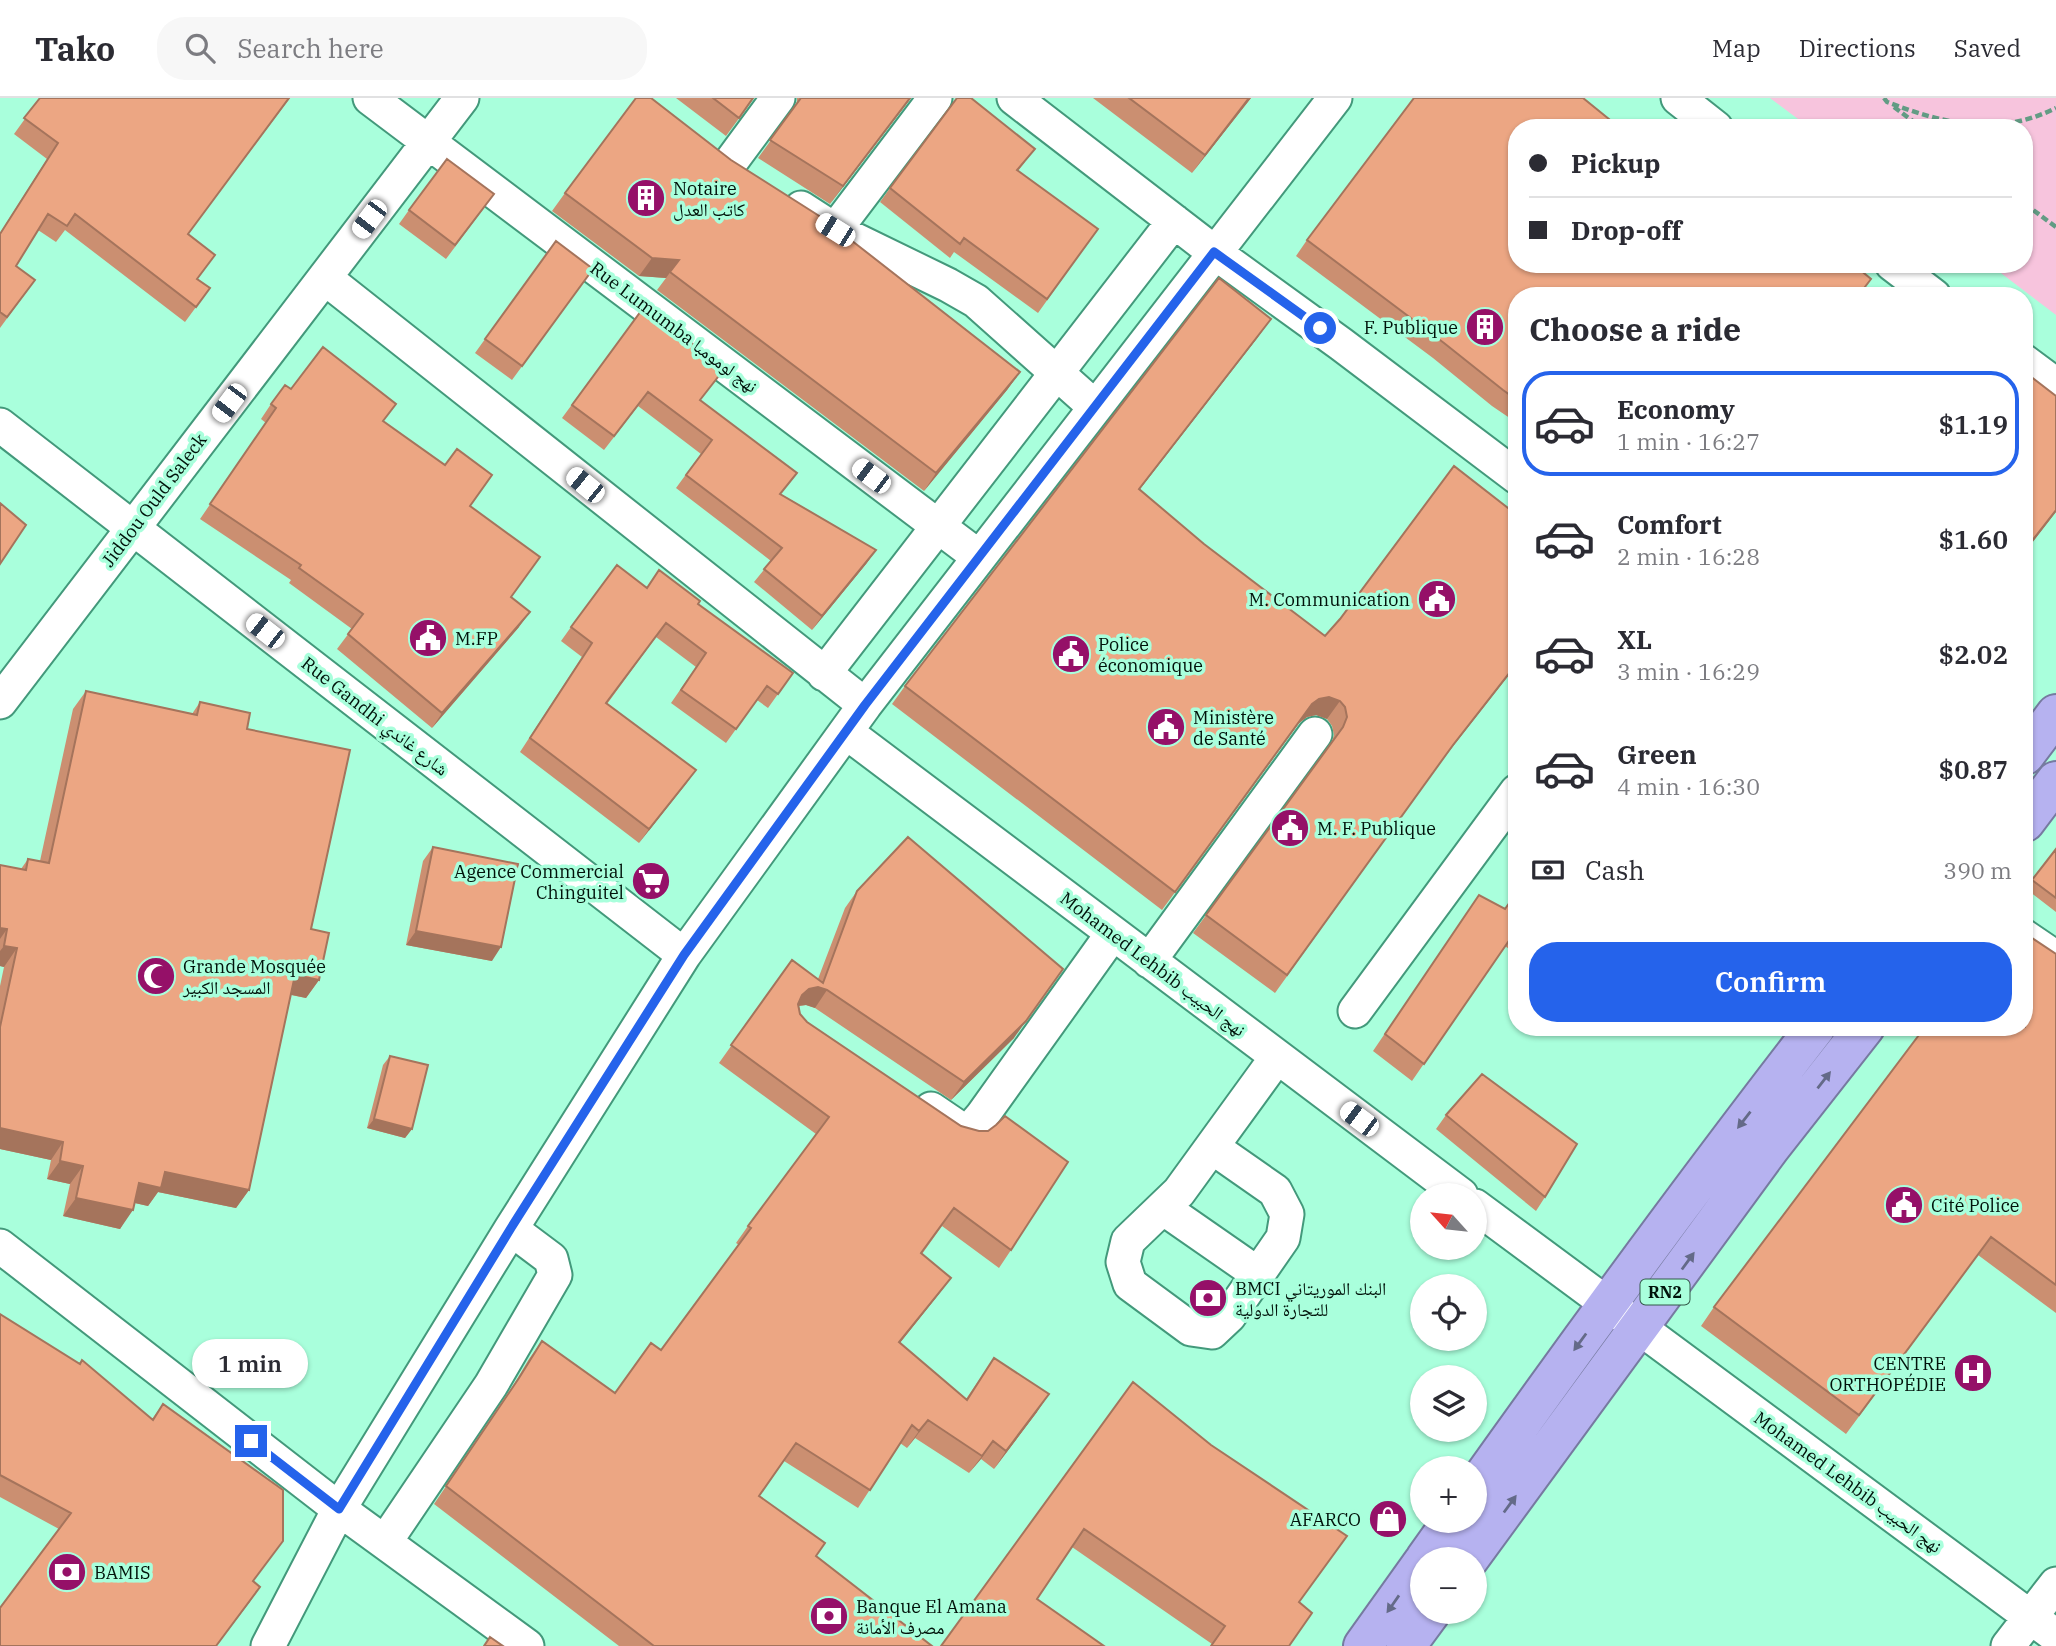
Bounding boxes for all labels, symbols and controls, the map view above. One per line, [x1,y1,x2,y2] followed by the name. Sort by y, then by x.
[157,17,647,80] search box
[35,27,115,70] text: Tako
[181,29,219,67] icon: search
[237,31,384,65] text: Search here
[1712,32,1761,64] text: Map
[1799,32,1916,64] text: Directions
[1954,32,2021,64] text: Saved
[1571,146,1661,180] text: Pickup
[625,177,667,219] building icon: Notaire كاتب العدل
[673,177,745,221] place label: Notaire كاتب العدل
[348,196,391,242] car
[812,210,859,250] car
[1571,213,1682,247] text: Drop-off
[585,256,762,398] street label: Rue Lumumba نهج لومومبا
[1464,306,1506,348] building icon: F. Publique
[1529,308,1741,350] text: Choose a ride
[1304,312,1336,344] route start
[1364,316,1458,339] place label: F. Publique
[208,380,251,426] car
[1533,392,1596,455] icon: car
[1617,392,1735,426] text: Economy
[1939,407,2008,441] text: $1.19
[1617,426,1760,456] text: 1 min · 16:27
[96,428,212,571] street label: Jiddou Ould Saleck
[848,455,895,497] car
[563,464,608,506] car
[1533,507,1596,570] icon: car
[1617,507,1722,541] text: Comfort
[1939,522,2008,556] text: $1.60
[1617,541,1760,571] text: 2 min · 16:28
[1416,578,1458,620] public building icon: M. Communication
[1248,588,1410,611] place label: M. Communication
[242,610,289,652] car
[407,617,449,659] public building icon: M.FP
[1533,622,1596,685] icon: car
[1617,622,1652,656] text: XL
[455,627,498,650] place label: M.FP
[1050,633,1092,675] public building icon: Police économique
[1098,633,1203,677] place label: Police économique
[1939,637,2008,671] text: $2.02
[295,651,453,783] street label: Rue Gandhi شارع غاندي
[1617,656,1760,686] text: 3 min · 16:29
[1145,706,1187,748] public building icon: Ministère de Santé
[1193,706,1274,750] place label: Ministère de Santé
[1533,737,1596,800] icon: car
[1617,737,1697,771] text: Green
[1939,752,2008,786] text: $0.87
[1617,771,1760,801] text: 4 min · 16:30
[1269,807,1311,849] public building icon: M. F. Publique
[1317,817,1436,840] place label: M. F. Publique
[1529,851,1567,889] icon: cash
[1585,853,1645,887] text: Cash
[1943,855,2012,885] text: 390 m
[454,860,624,904] place label: Agence Commercial Chinguitel
[630,860,672,902] supermarket icon: Agence Commercial Chinguitel
[1055,887,1250,1042] street label: Mohamed Lehbib نهج الحبيب
[1529,942,2012,1022] button: Confirm
[135,955,177,997] mosque icon: Grande Mosquée المسجد الكبير
[182,955,326,999] place label: Grande Mosquée المسجد الكبير
[1817,1071,1832,1089] one-way arrow
[1336,1098,1383,1140] car
[1737,1110,1752,1128] one-way arrow
[1410,1183,1488,1260] north arrow
[1410,1183,1487,1624] map controls
[1883,1184,1925,1226] public building icon: Cité Police
[1931,1194,2019,1217] place label: Cité Police
[1680,1252,1694,1270] one-way arrow
[1410,1274,1487,1351] button: locate
[1187,1277,1229,1319] bank icon: BMCI البنك الموريتاني للتجارة الدولية
[1235,1277,1386,1321] place label: BMCI البنك الموريتاني للتجارة الدولية
[1640,1280,1690,1304] road number: RN2
[1573,1333,1587,1351] one-way arrow
[193,1340,309,1388] callout: 1 min
[218,1348,282,1378] text: 1 min
[1829,1352,1946,1396] place label: CENTRE ORTHOPÉDIE
[1952,1352,1994,1394] hospital icon: CENTRE ORTHOPÉDIE
[1410,1365,1487,1442] button: layers
[1749,1406,1946,1559] street label: Mohamed Lehbib نهج الحبيب
[235,1425,267,1457] route end
[1410,1456,1487,1533] button: +
[1502,1495,1516,1513] one-way arrow
[1367,1498,1409,1540] shop icon: AFARCO
[1290,1508,1361,1531] place label: AFARCO
[1410,1547,1487,1624] button: −
[46,1551,88,1593] bank icon: BAMIS
[94,1561,151,1584] place label: BAMIS
[808,1595,850,1637] bank icon: Banque El Amana مصرف الأمانة
[856,1595,1007,1639] place label: Banque El Amana مصرف الأمانة
[1386,1595,1400,1613] one-way arrow

